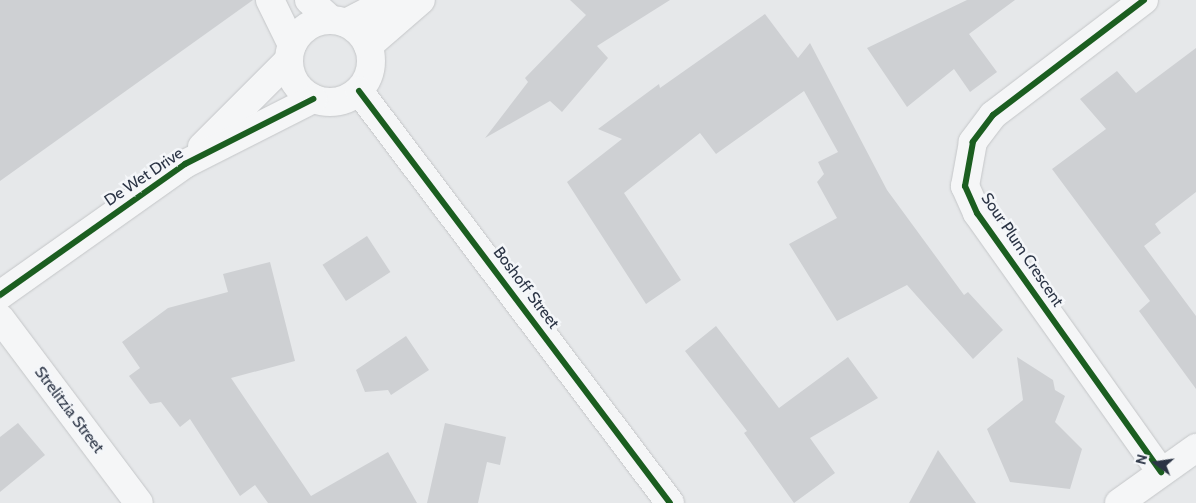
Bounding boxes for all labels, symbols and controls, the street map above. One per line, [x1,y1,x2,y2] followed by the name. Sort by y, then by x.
[101,144,187,210] street label: De Wet Drive
[977,189,1067,311] street label: Sour Plum Crescent
[489,243,563,333] street label: Boshoff Street
[30,363,108,457] street label: Strelitzia Street
[1131,438,1181,488] north arrow
[1132,452,1151,466] text: N

